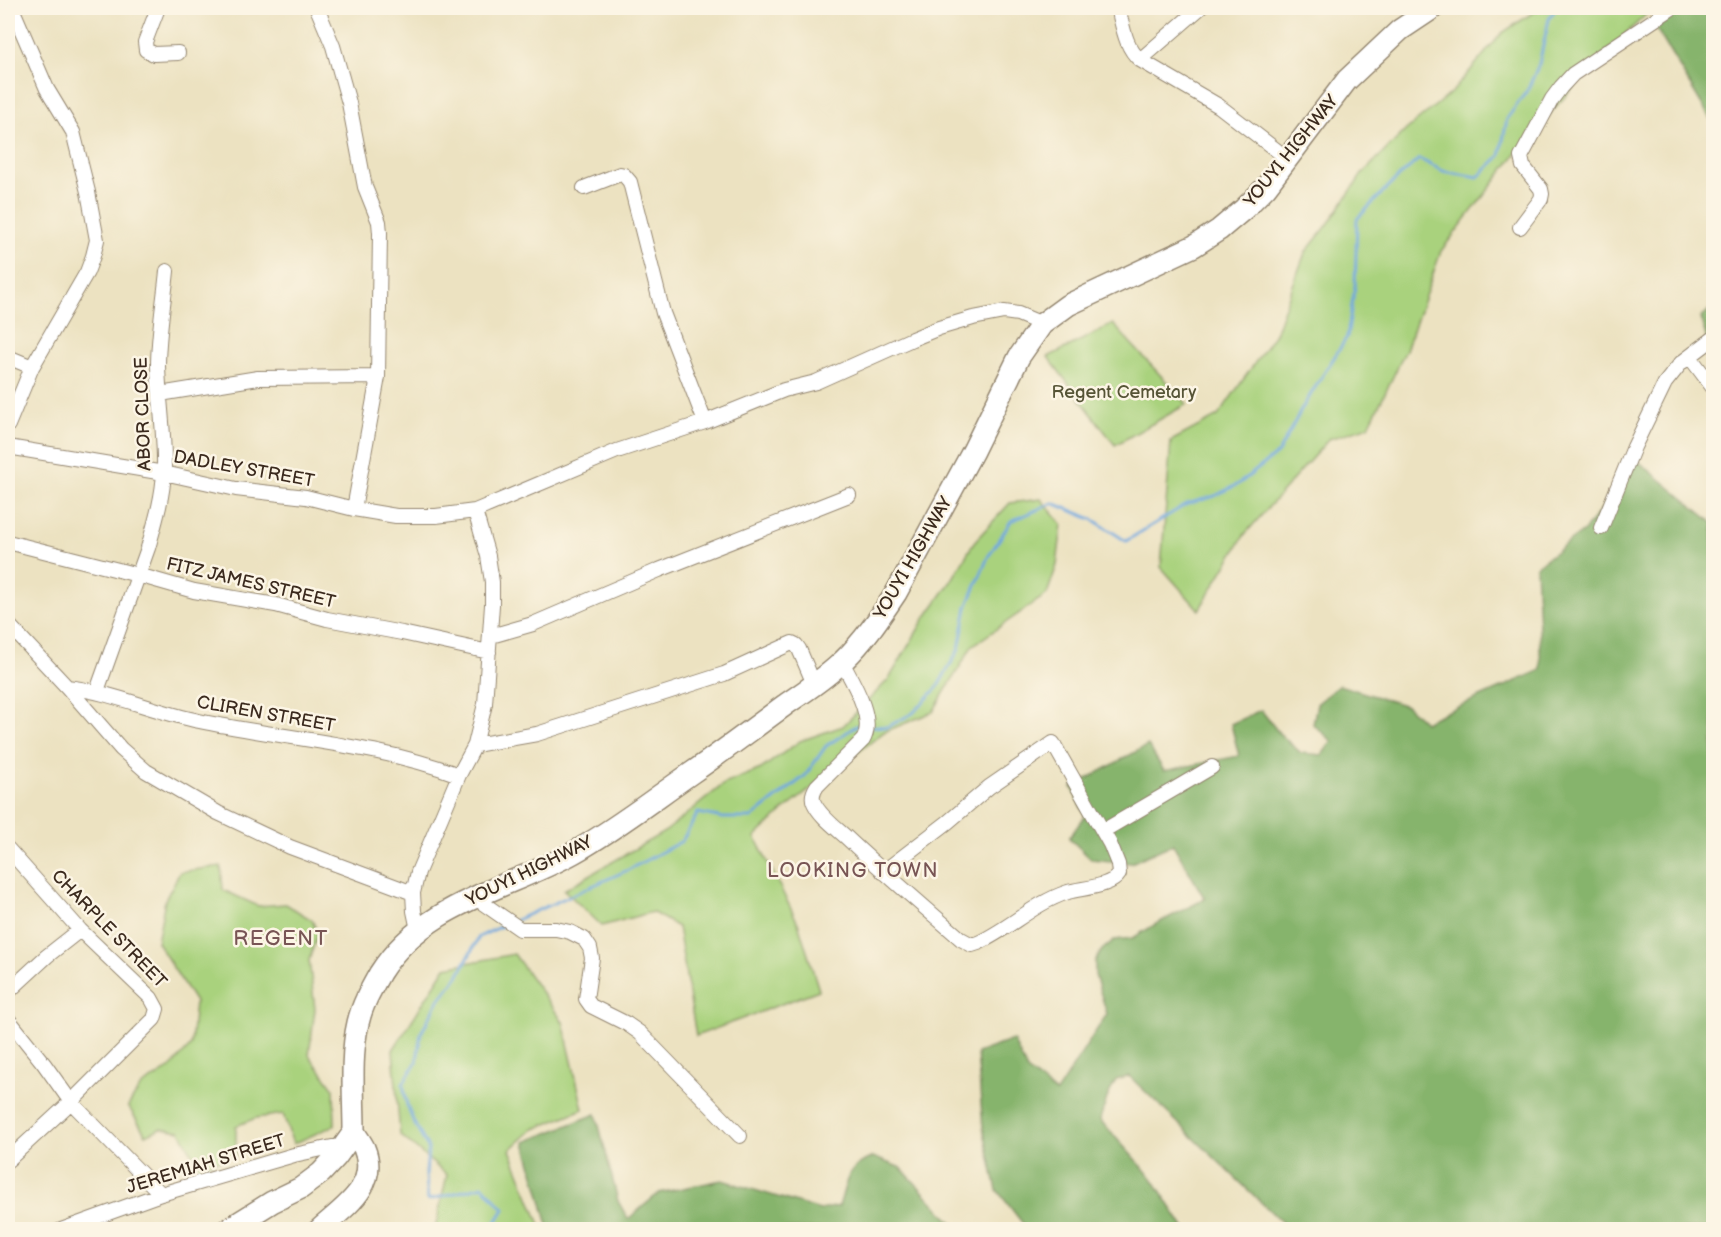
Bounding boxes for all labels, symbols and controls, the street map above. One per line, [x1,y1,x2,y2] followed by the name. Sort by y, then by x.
[1239,90,1343,212] street label: YOUYI HIGHWAY
[131,357,155,471] street label: ABOR CLOSE
[1052,382,1197,403] park label: Regent Cemetary
[172,446,316,492] street label: DADLEY STREET
[869,493,957,624] street label: YOUYI HIGHWAY
[164,553,338,613] street label: FITZ JAMES STREET
[195,691,337,737] street label: CLIREN STREET
[462,831,596,911] street label: YOUYI HIGHWAY
[767,859,939,883] district label: LOOKING TOWN
[47,865,171,993] street label: CHARPLE STREET
[233,926,329,951] district label: REGENT
[124,1130,288,1198] street label: JEREMIAH STREET

